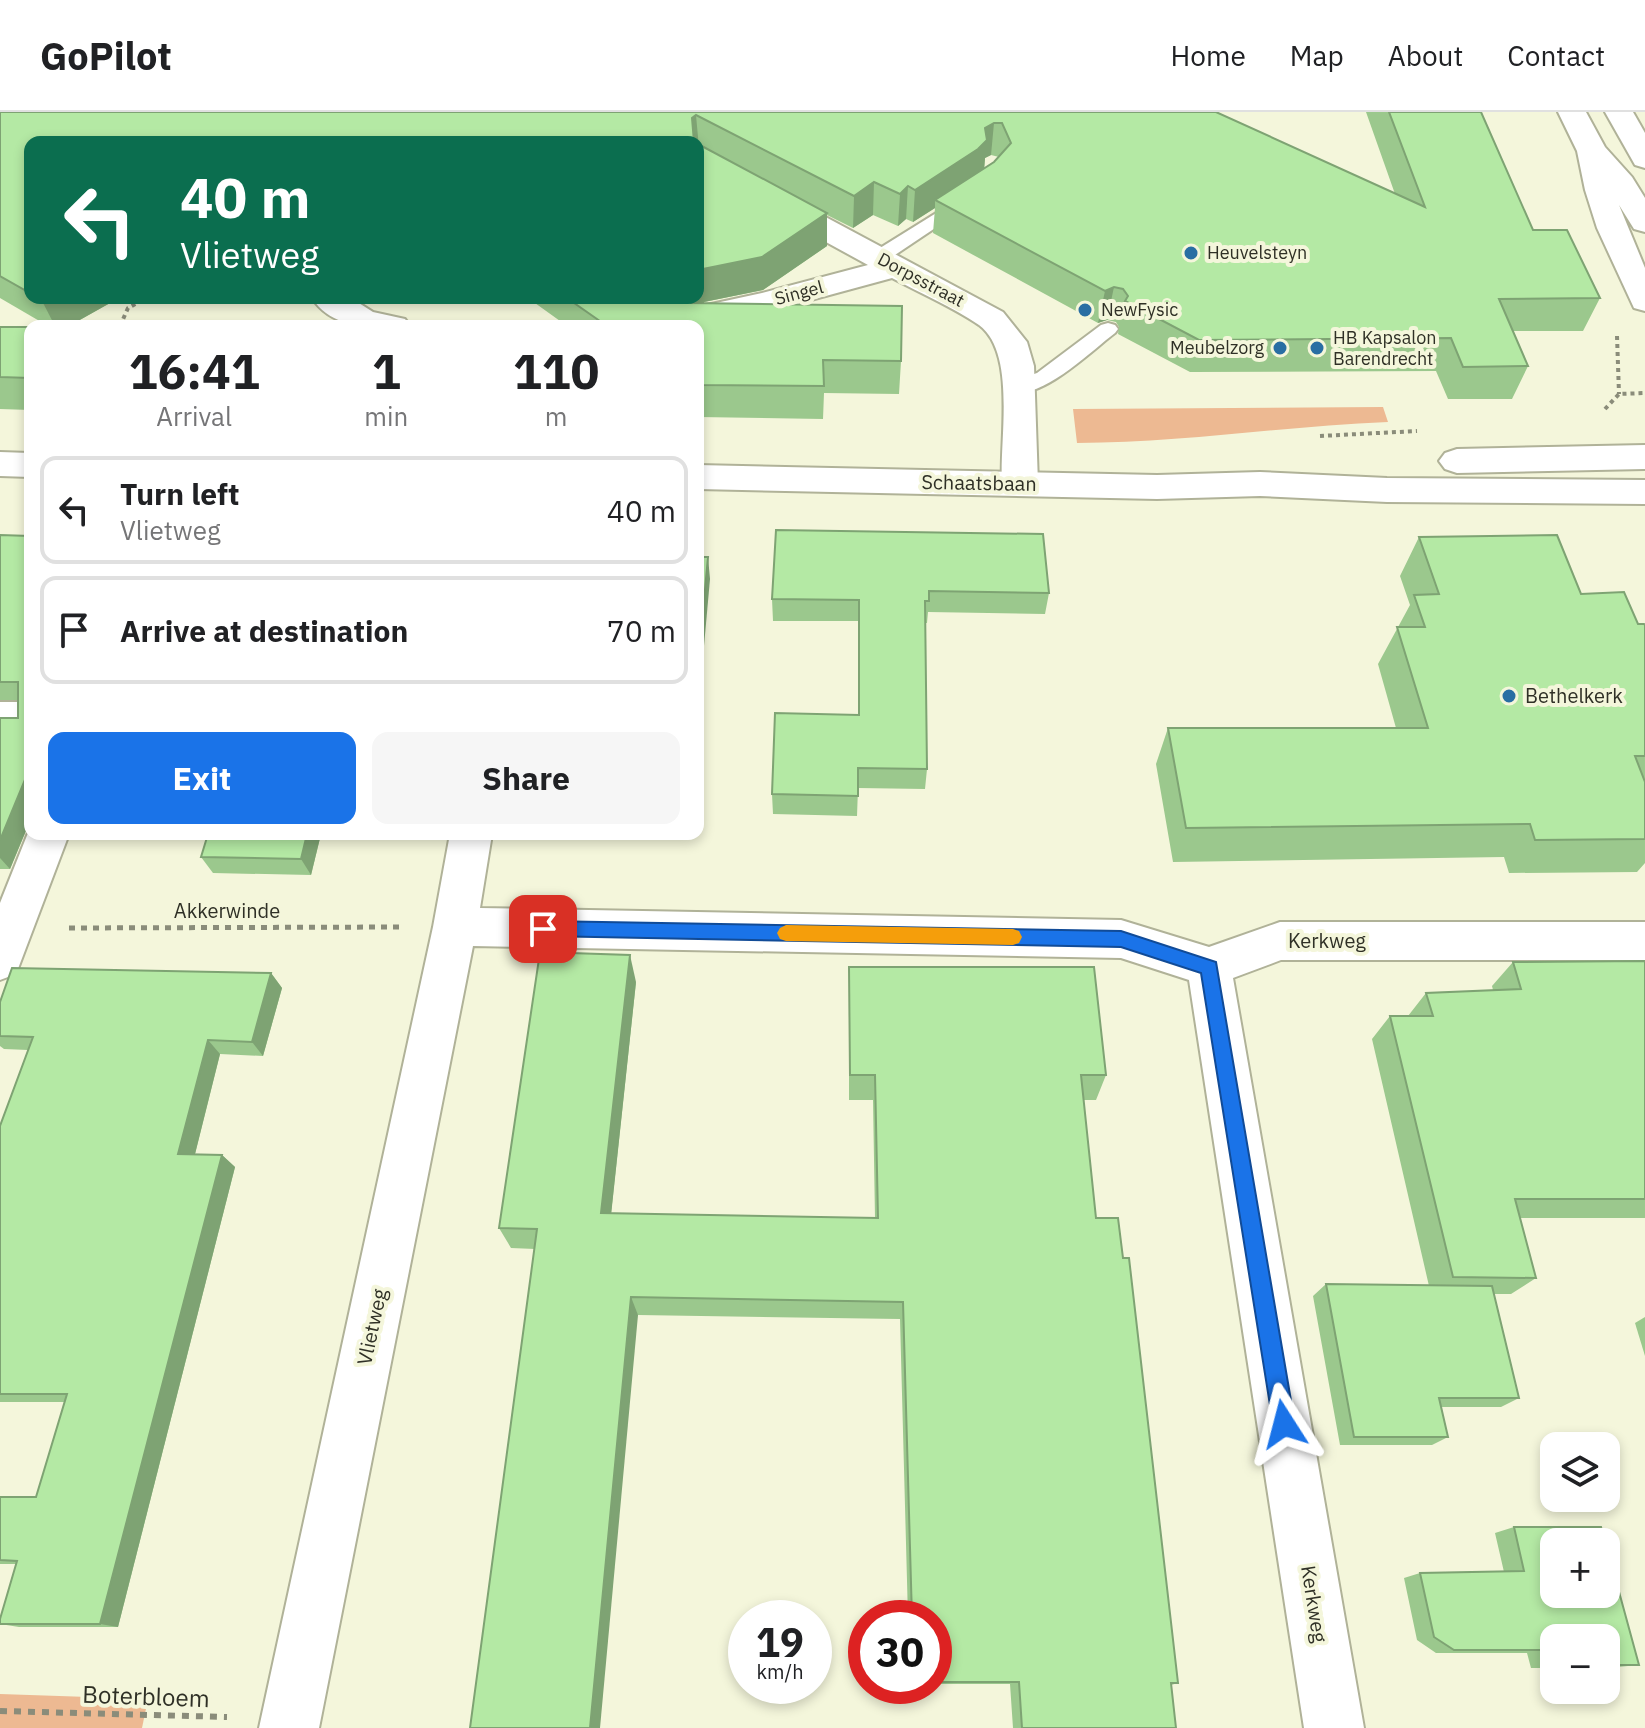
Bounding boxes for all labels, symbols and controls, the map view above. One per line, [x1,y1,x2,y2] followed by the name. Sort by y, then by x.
[40,31,172,80] text: GoPilot
[1170,37,1246,74] text: Home
[1290,37,1344,74] text: Map
[1388,37,1463,74] text: About
[1507,37,1605,74] text: Contact
[180,161,310,233] text: 40 m
[48,168,152,272] icon: left
[180,231,319,278] text: Vlietweg
[1207,241,1307,264] place label: Heuvelsteyn
[1182,244,1200,262] marker: Heuvelsteyn
[874,247,969,312] street label: Dorpsstraat
[772,275,826,310] street label: Singel
[1101,298,1178,321] place label: NewFysic
[1076,301,1094,319] marker: NewFysic
[1333,326,1437,370] place label: HB Kapsalon Barendrecht
[1170,336,1264,359] place label: Meubelzorg
[1271,339,1289,357] marker: Meubelzorg
[1308,339,1326,357] marker: HB Kapsalon Barendrecht
[129,340,260,402] text: 16:41
[372,340,401,402] text: 1
[513,340,599,402] text: 110
[156,399,232,433] text: Arrival
[364,399,408,433] text: min
[545,399,567,433] text: m
[921,468,1037,497] street label: Schaatsbaan
[120,474,239,513] text: Turn left
[52,488,96,532] icon: left
[607,491,676,530] text: 40 m
[120,513,221,547] text: Vlietweg
[52,608,96,652] icon: arrive
[120,611,408,650] text: Arrive at destination
[607,611,676,650] text: 70 m
[1525,682,1623,709] place label: Bethelkerk
[1500,687,1518,705] marker: Bethelkerk
[48,732,356,824] button: Exit
[372,732,680,824] button: Share
[509,895,577,963] pin
[174,897,280,924] street label: Akkerwinde
[521,907,565,951] icon: arrive
[1288,927,1366,954] street label: Kerkweg
[350,1286,393,1368] street label: Vlietweg
[1242,1382,1326,1466] position arrow
[1540,1432,1620,1704] map controls
[1540,1432,1620,1512] button: layers
[1540,1528,1620,1608] button: +
[1295,1563,1334,1645] street label: Kerkweg
[848,1600,952,1704] speed limit sign: 30
[756,1616,804,1668] text: 19
[1540,1624,1620,1704] button: −
[756,1658,804,1685] text: km/h
[82,1678,210,1714] street label: Boterbloem

